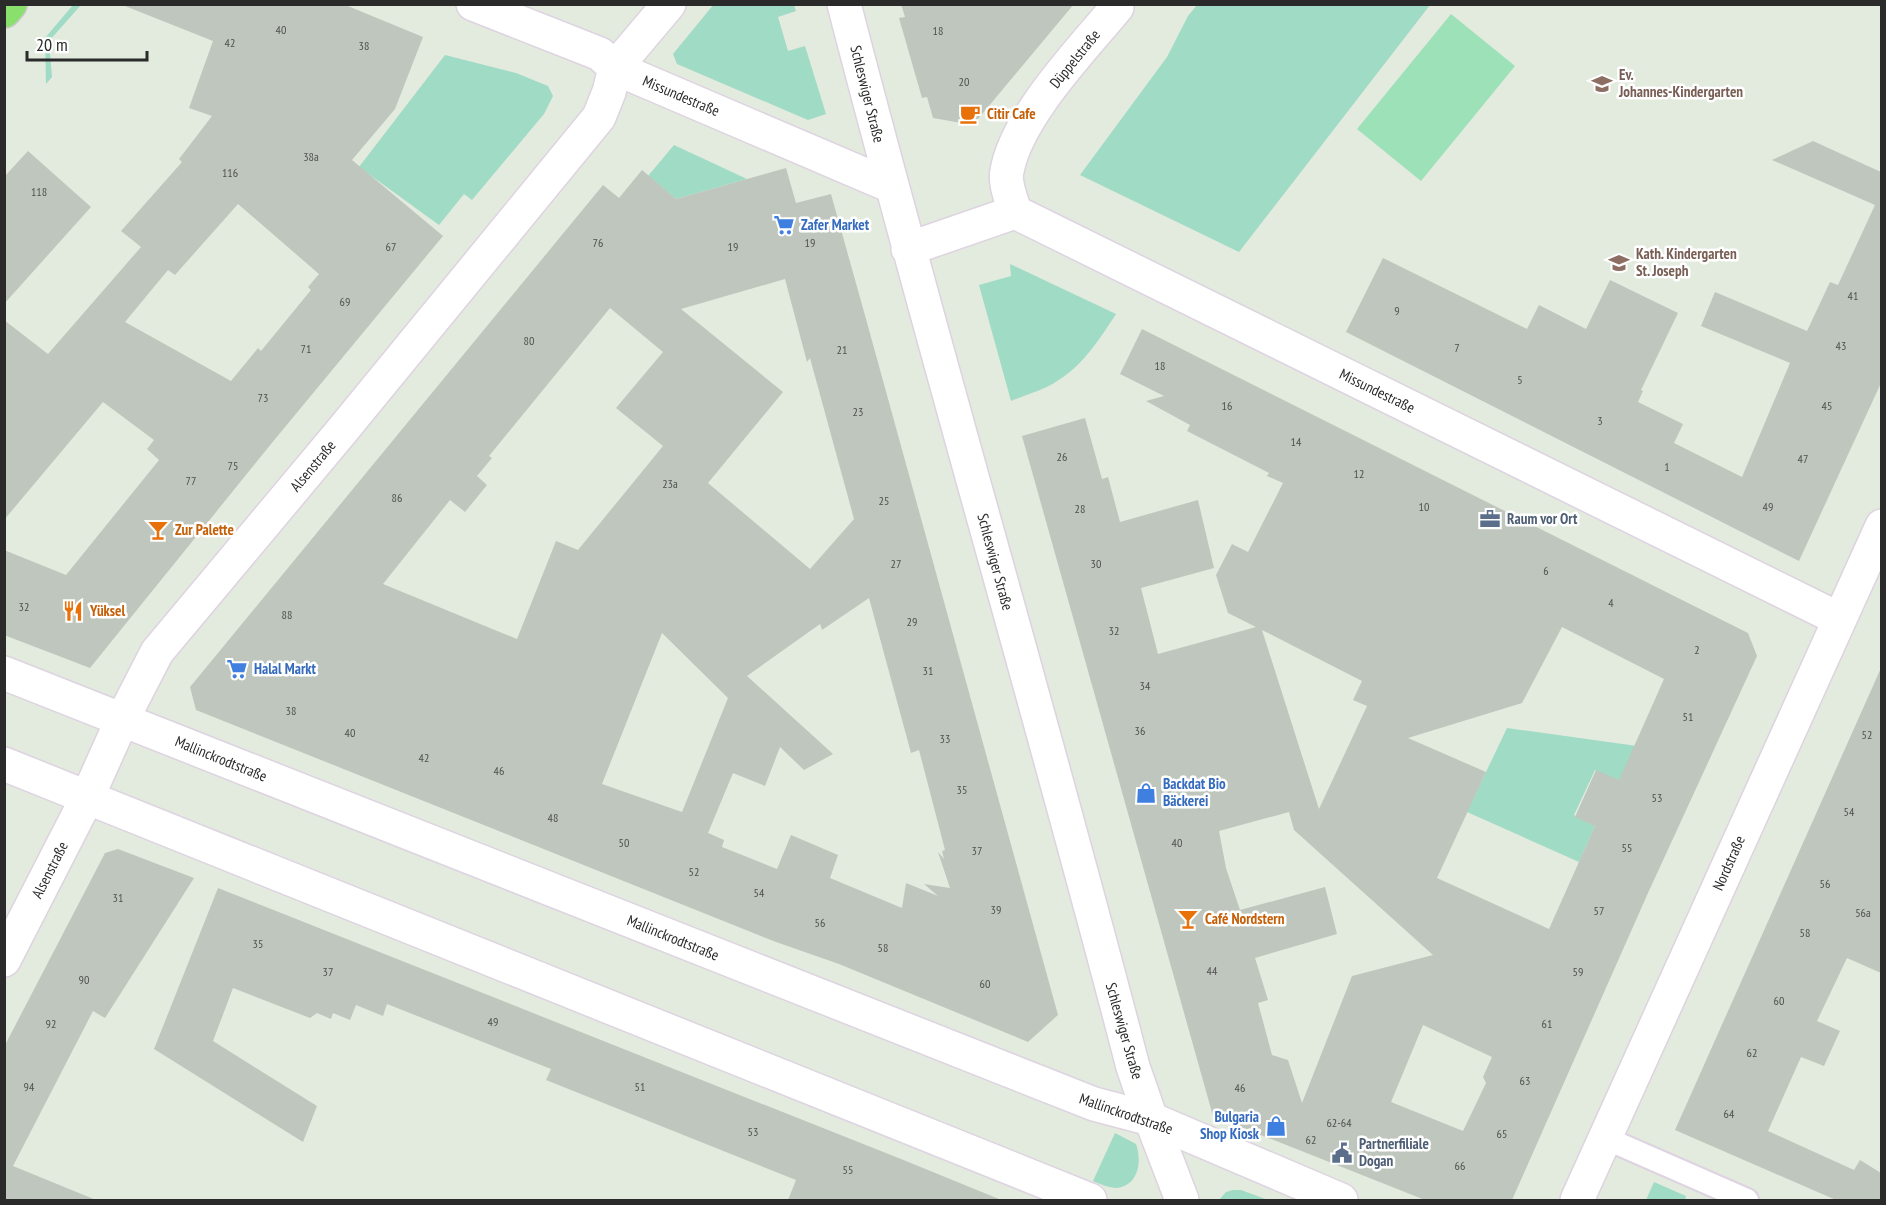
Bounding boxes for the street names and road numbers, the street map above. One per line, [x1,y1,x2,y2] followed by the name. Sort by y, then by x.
[1045,26,1104,92] street label: Düppelstraße
[846,43,889,144] street label: Schleswiger Straße
[640,71,722,120] street label: Missundestraße
[1336,364,1418,417] street label: Missundestraße
[286,436,340,495] street label: Alsenstraße
[973,511,1018,612] street label: Schleswiger Straße
[172,731,270,786] street label: Mallinckrodtstraße
[1708,832,1749,893] street label: Nordstraße
[27,838,72,901] street label: Alsenstraße
[624,910,722,965] street label: Mallinckrodtstraße
[1102,980,1147,1081] street label: Schleswiger Straße
[1077,1089,1175,1138] street label: Mallinckrodtstraße

